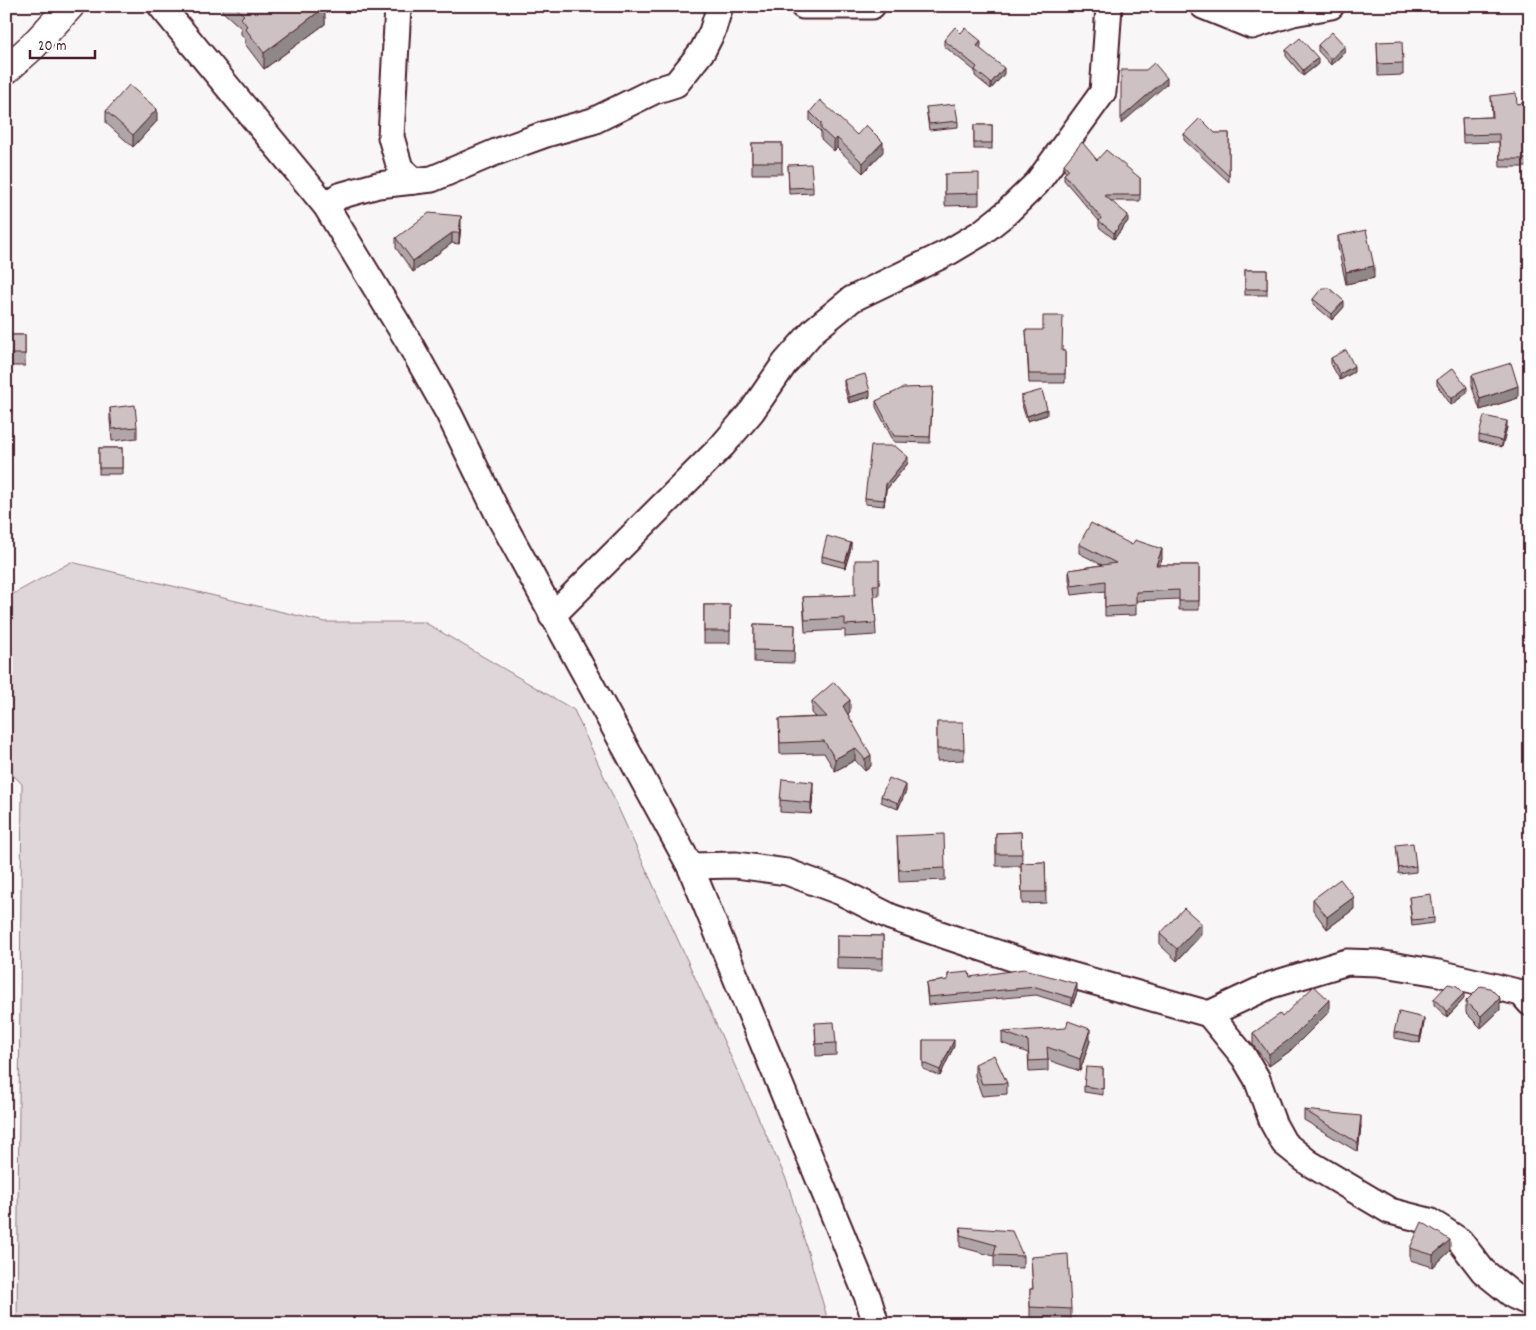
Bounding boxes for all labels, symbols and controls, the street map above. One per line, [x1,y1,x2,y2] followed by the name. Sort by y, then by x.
[30,28,95,60] scale bar
[38,36,66,58] text: 20 m

